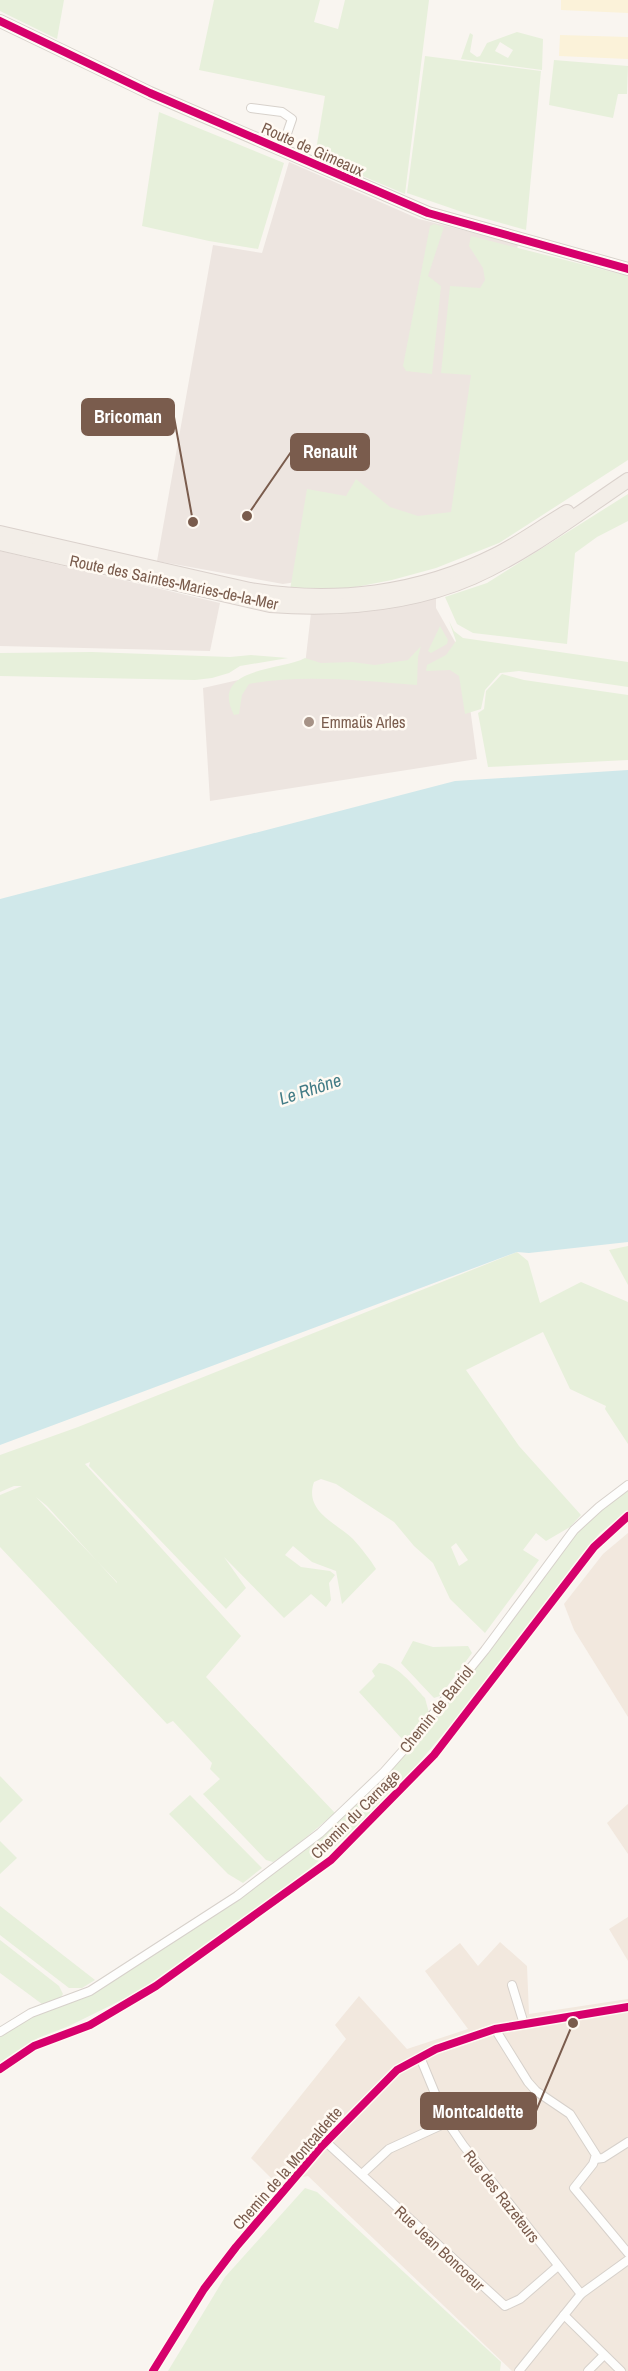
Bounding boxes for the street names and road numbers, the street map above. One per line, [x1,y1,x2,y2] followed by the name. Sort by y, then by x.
[258,117,368,182] street label: Route de Gimeaux
[68,549,281,615] street label: Route des Saintes-Maries-de-la-Mer
[394,1661,478,1757] street label: Chemin de Barriol
[305,1764,405,1864] street label: Chemin du Carnage
[227,2102,347,2234] street label: Chemin de la Montcaldette
[459,2145,545,2247] street label: Rue des Razeteurs
[390,2200,490,2296] street label: Rue Jean Boncoeur

